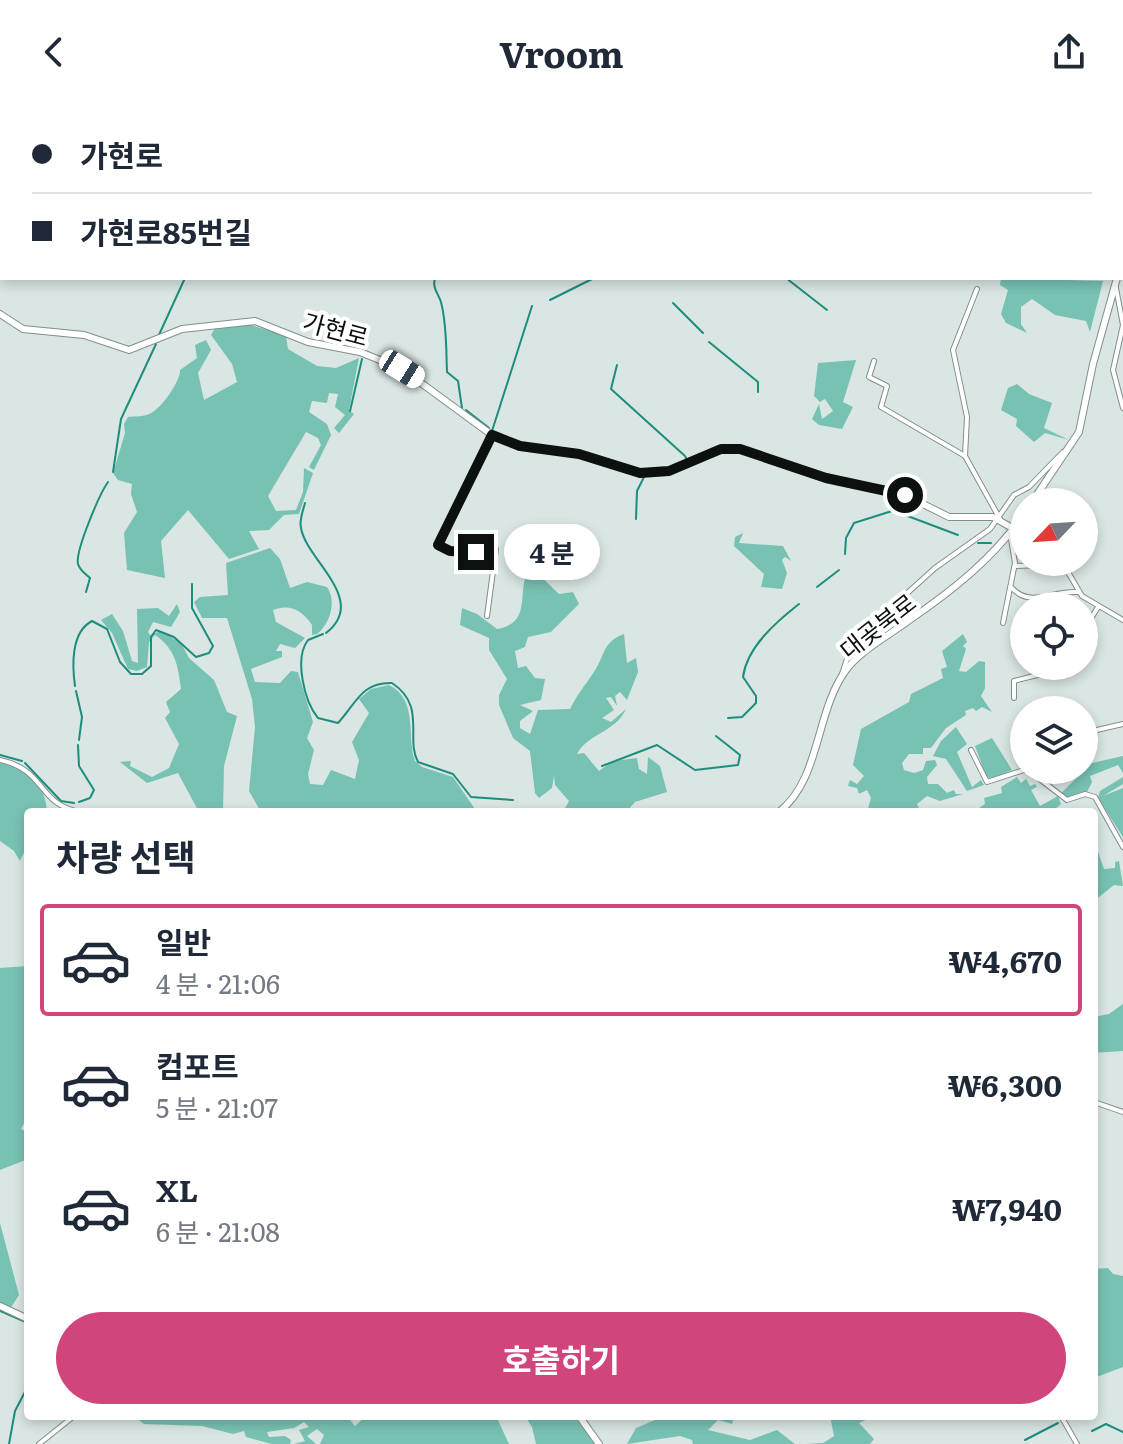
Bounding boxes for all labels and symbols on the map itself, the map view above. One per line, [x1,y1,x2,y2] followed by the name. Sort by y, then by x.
[299,303,373,353] street label: 가현로
[375,346,429,392] car
[887,477,923,513] route start
[1010,488,1098,576] north arrow
[504,524,600,580] callout: 4 분
[458,534,494,570] route end
[831,584,923,666] street label: 대곶북로

